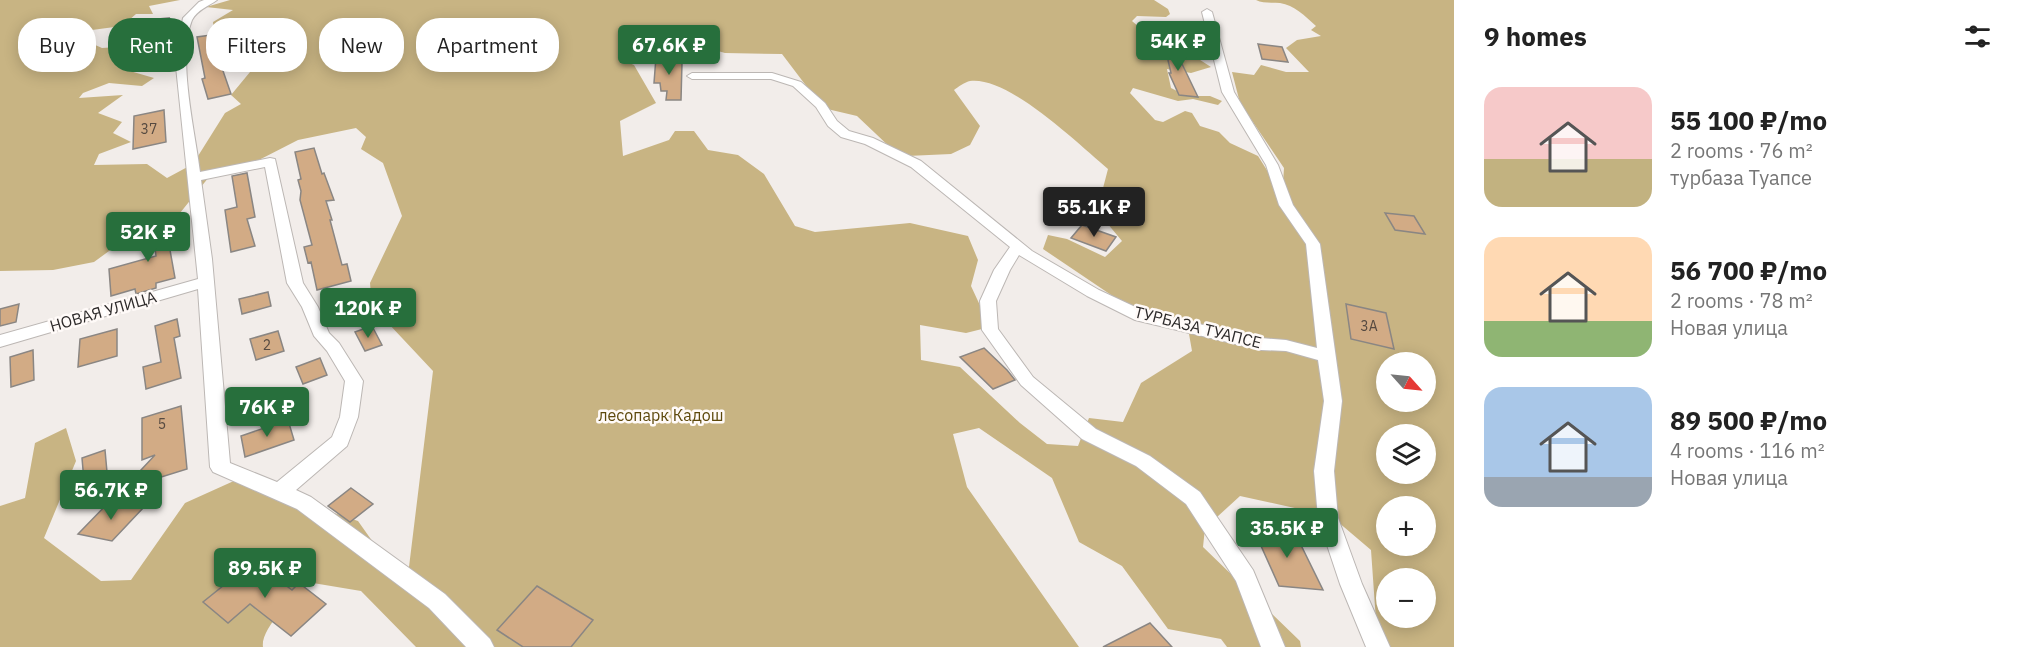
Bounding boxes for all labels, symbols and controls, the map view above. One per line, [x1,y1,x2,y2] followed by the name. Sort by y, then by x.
[18,18,96,72] chip: Buy
[108,18,194,72] chip: Rent
[206,18,307,72] chip: Filters
[319,18,404,72] chip: New
[416,18,559,72] chip: Apartment
[1484,19,1587,53] text: 9 homes
[1961,20,1994,53] icon: filters
[1136,21,1220,72] pin: 54K ₽
[614,25,724,76] pin: 67.6K ₽
[1150,27,1206,54] text: 54K ₽
[632,31,706,58] text: 67.6K ₽
[1670,103,1827,137] text: 55 100 ₽/mo
[1532,111,1604,183] icon: home
[141,120,157,138] house number: 37
[1670,137,1813,164] text: 2 rooms · 76 m²
[1670,164,1812,191] text: турбаза Туапсе
[1039,187,1149,238] pin: 55.1K ₽
[1057,193,1131,220] text: 55.1K ₽
[106,212,190,263] pin: 52K ₽
[120,218,176,245] text: 52K ₽
[1670,253,1827,287] text: 56 700 ₽/mo
[1532,261,1604,333] icon: home
[47,286,159,336] street label: НОВАЯ УЛИЦА
[1670,287,1813,314] text: 2 rooms · 78 m²
[319,288,417,339] pin: 120K ₽
[334,294,402,321] text: 120K ₽
[1132,302,1264,352] street label: ТУРБАЗА ТУАПСЕ
[1670,314,1788,341] text: Новая улица
[1360,317,1378,335] house number: 3А
[263,336,271,354] house number: 2
[1376,352,1436,412] north arrow
[1376,352,1436,628] map controls
[225,387,309,438] pin: 76K ₽
[239,393,295,420] text: 76K ₽
[1670,403,1827,437] text: 89 500 ₽/mo
[598,405,724,425] park label: лесопарк Кадош
[1532,411,1604,483] icon: home
[158,415,166,433] house number: 5
[1376,424,1436,484] button: layers
[1670,437,1825,464] text: 4 rooms · 116 m²
[1670,464,1788,491] text: Новая улица
[56,470,166,521] pin: 56.7K ₽
[74,476,148,503] text: 56.7K ₽
[1376,496,1436,556] button: +
[1232,508,1342,559] pin: 35.5K ₽
[1250,514,1324,541] text: 35.5K ₽
[210,548,320,599] pin: 89.5K ₽
[228,554,302,581] text: 89.5K ₽
[1376,568,1436,628] button: −

